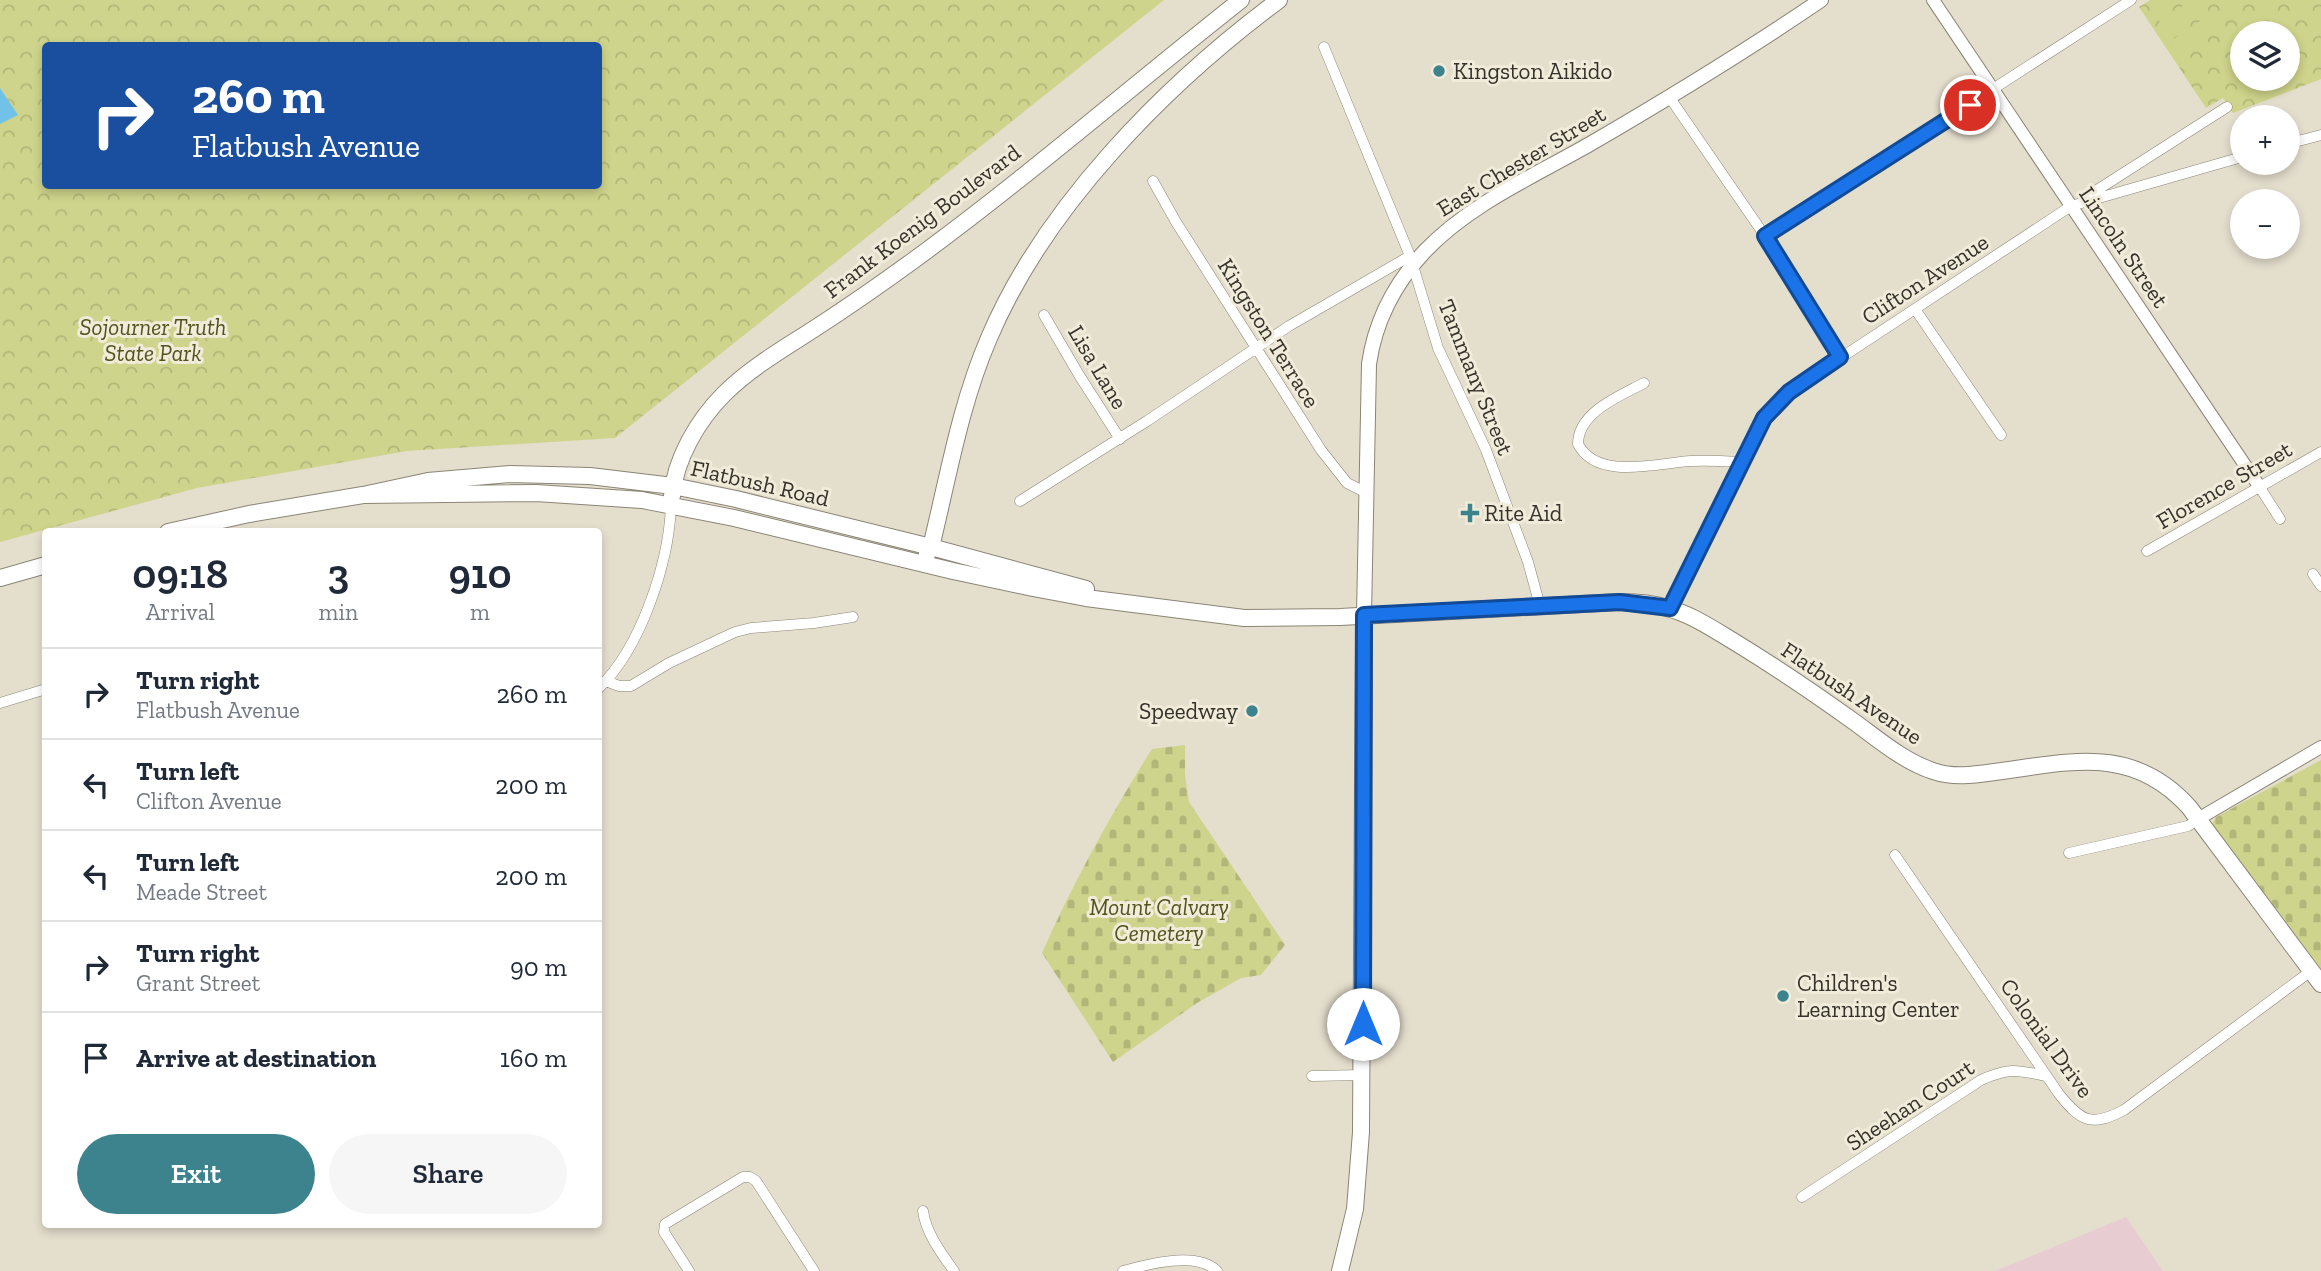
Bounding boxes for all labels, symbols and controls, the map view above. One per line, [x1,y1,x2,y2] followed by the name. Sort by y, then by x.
[2230,21,2300,259] map controls
[2230,21,2300,91] button: layers
[1453,57,1612,85] place label: Kingston Aikido
[1431,63,1447,79] marker: Kingston Aikido
[192,67,325,126] text: 260 m
[77,70,168,161] icon: right
[1940,75,2000,135] pin
[1951,86,1989,124] icon: arrive
[1432,99,1611,222] street label: East Chester Street
[2230,105,2300,175] button: +
[192,127,420,165] text: Flatbush Avenue
[818,138,1026,304] street label: Frank Koenig Boulevard
[2073,181,2175,313] street label: Lincoln Street
[2230,189,2300,259] button: −
[1856,228,1994,330] street label: Clifton Avenue
[1212,253,1326,413] street label: Kingston Terrace
[1432,295,1520,459] street label: Tammany Street
[80,313,226,367] park label: Sojourner Truth State Park
[1062,320,1134,414] street label: Lisa Lane
[2151,435,2297,535] street label: Florence Street
[688,453,832,513] street label: Flatbush Road
[1484,499,1563,527] place label: Rite Aid
[1462,505,1478,521] marker: Rite Aid
[132,548,228,599] text: 09:18
[328,548,349,599] text: 3
[448,548,512,599] text: 910
[146,598,215,626] text: Arrival
[319,598,358,626] text: min
[470,598,490,626] text: m
[1776,636,1928,750] street label: Flatbush Avenue
[136,664,259,696] text: Turn right
[77,675,115,713] icon: right
[496,678,567,710] text: 260 m
[136,696,300,724] text: Flatbush Avenue
[1139,697,1238,725] place label: Speedway
[1244,703,1260,719] marker: Speedway
[136,755,239,787] text: Turn left
[77,766,115,804] icon: left
[495,769,567,801] text: 200 m
[136,787,282,815] text: Clifton Avenue
[136,846,239,878] text: Turn left
[77,857,115,895] icon: left
[495,860,567,892] text: 200 m
[136,878,267,906] text: Meade Street
[1089,893,1229,947] park label: Mount Calvary Cemetery
[136,937,259,969] text: Turn right
[77,948,115,986] icon: right
[510,951,567,983] text: 90 m
[136,969,260,997] text: Grant Street
[1797,969,1960,1023] place label: Children's Learning Center
[1994,973,2100,1103] street label: Colonial Drive
[1326,987,1400,1061] position arrow
[1775,988,1791,1004] marker: Children's Learning Center
[77,1039,115,1077] icon: arrive
[136,1042,376,1074] text: Arrive at destination
[500,1042,567,1074] text: 160 m
[1841,1053,1980,1157] street label: Sheehan Court
[77,1134,315,1214] button: Exit
[329,1134,567,1214] button: Share

